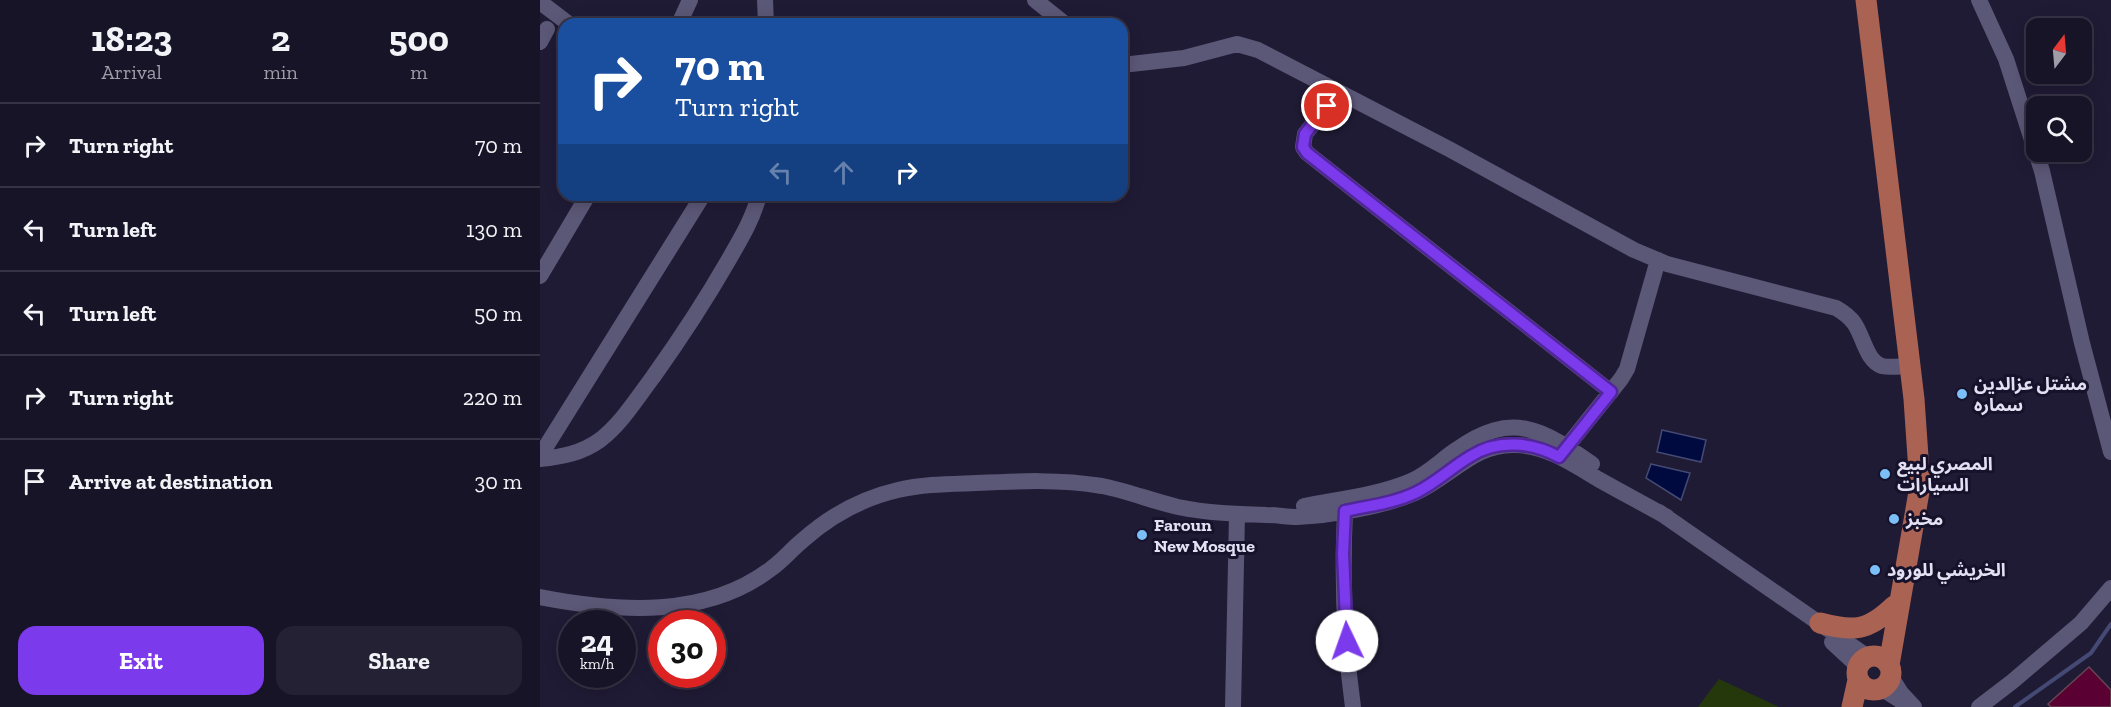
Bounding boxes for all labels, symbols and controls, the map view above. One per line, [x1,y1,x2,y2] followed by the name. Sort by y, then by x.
[91,17,172,60] text: 18:23
[271,17,290,60] text: 2
[389,17,449,60] text: 500
[2026,18,2092,84] north arrow
[2026,18,2092,162] map controls
[675,40,765,91] text: 70 m
[576,42,654,120] icon: right
[102,60,162,84] text: Arrival
[263,60,298,84] text: min
[410,60,428,84] text: m
[1301,80,1352,131] pin
[1310,89,1343,122] icon: arrive
[675,91,799,123] text: Turn right
[2026,96,2092,162] button: search
[18,129,51,162] icon: right
[69,132,173,159] text: Turn right
[475,132,522,159] text: 70 m
[764,156,797,189] icon: left
[827,156,860,189] icon: ahead
[890,156,923,189] icon: right
[18,213,51,246] icon: left
[69,216,156,243] text: Turn left
[466,216,522,243] text: 130 m
[18,297,51,330] icon: left
[69,300,156,327] text: Turn left
[474,300,522,327] text: 50 m
[1974,373,2087,416] place label: مشتل عزالدين سماره
[18,381,51,414] icon: right
[69,384,173,411] text: Turn right
[463,384,522,411] text: 220 m
[1955,387,1969,401] marker: مشتل عزالدين سماره
[1897,453,1993,496] place label: المصري لبيع السيارات
[18,465,51,498] icon: arrive
[1878,467,1892,481] marker: المصري لبيع السيارات
[69,468,272,495] text: Arrive at destination
[475,468,522,495] text: 30 m
[1905,508,1943,530] place label: مخبز
[1887,512,1901,526] marker: مخبز
[1154,514,1255,557] place label: Faroun New Mosque
[1135,528,1149,542] marker: Faroun New Mosque
[1887,559,2006,584] place label: الخريشي للورود
[1868,563,1882,577] marker: الخريشي للورود
[1315,609,1379,673] position arrow
[648,610,726,688] speed limit sign: 30
[580,624,614,660] text: 24
[18,626,264,695] button: Exit
[276,626,522,695] button: Share
[580,655,614,673] text: km/h

